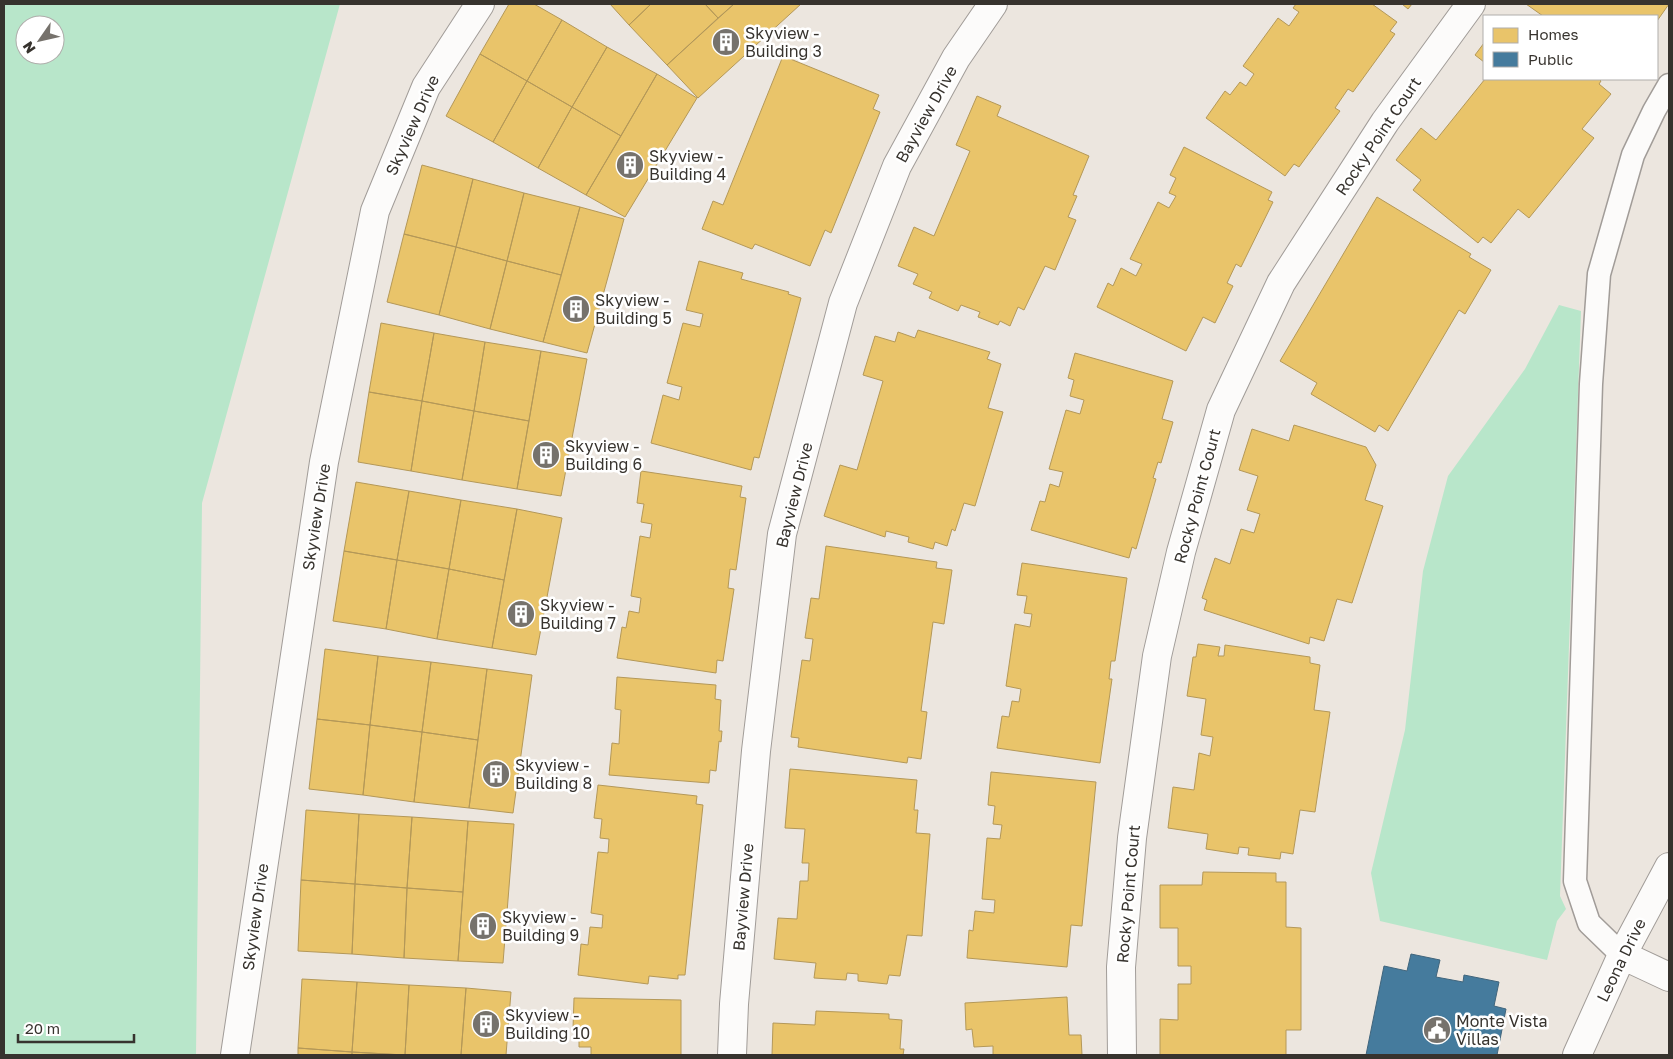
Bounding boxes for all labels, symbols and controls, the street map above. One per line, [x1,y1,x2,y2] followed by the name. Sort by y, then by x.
[15,15,65,65] north arrow
[1483,15,1658,80] legend
[745,23,822,61] place label: Skyview - Building 3
[1528,25,1578,43] text: Homes
[711,27,741,57] building icon: Skyview - Building 3
[19,38,39,57] text: N
[1528,50,1573,68] text: Public
[891,62,961,166] street label: Bayview Drive
[381,72,443,178] street label: Skyview Drive
[1331,73,1425,199] street label: Rocky Point Court
[649,146,726,184] place label: Skyview - Building 4
[615,150,645,180] building icon: Skyview - Building 4
[595,290,672,328] place label: Skyview - Building 5
[561,294,591,324] building icon: Skyview - Building 5
[1169,426,1225,566] street label: Rocky Point Court
[565,436,642,474] place label: Skyview - Building 6
[531,440,561,470] building icon: Skyview - Building 6
[771,440,817,550] street label: Bayview Drive
[298,462,334,572] street label: Skyview Drive
[540,595,616,633] place label: Skyview - Building 7
[506,599,536,629] building icon: Skyview - Building 7
[515,755,592,793] place label: Skyview - Building 8
[481,759,511,789] building icon: Skyview - Building 8
[1112,824,1144,964] street label: Rocky Point Court
[728,842,758,952] street label: Bayview Drive
[238,862,272,972] street label: Skyview Drive
[502,907,579,945] place label: Skyview - Building 9
[468,911,498,941] building icon: Skyview - Building 9
[1592,915,1650,1005] street label: Leona Drive
[505,1005,590,1043] place label: Skyview - Building 10
[471,1009,501,1039] building icon: Skyview - Building 10
[1456,1011,1548,1049] place label: Monte Vista Villas
[18,1012,134,1044] scale bar
[1422,1015,1452,1045] public building icon: Monte Vista Villas
[25,1019,60,1037] text: 20 m

